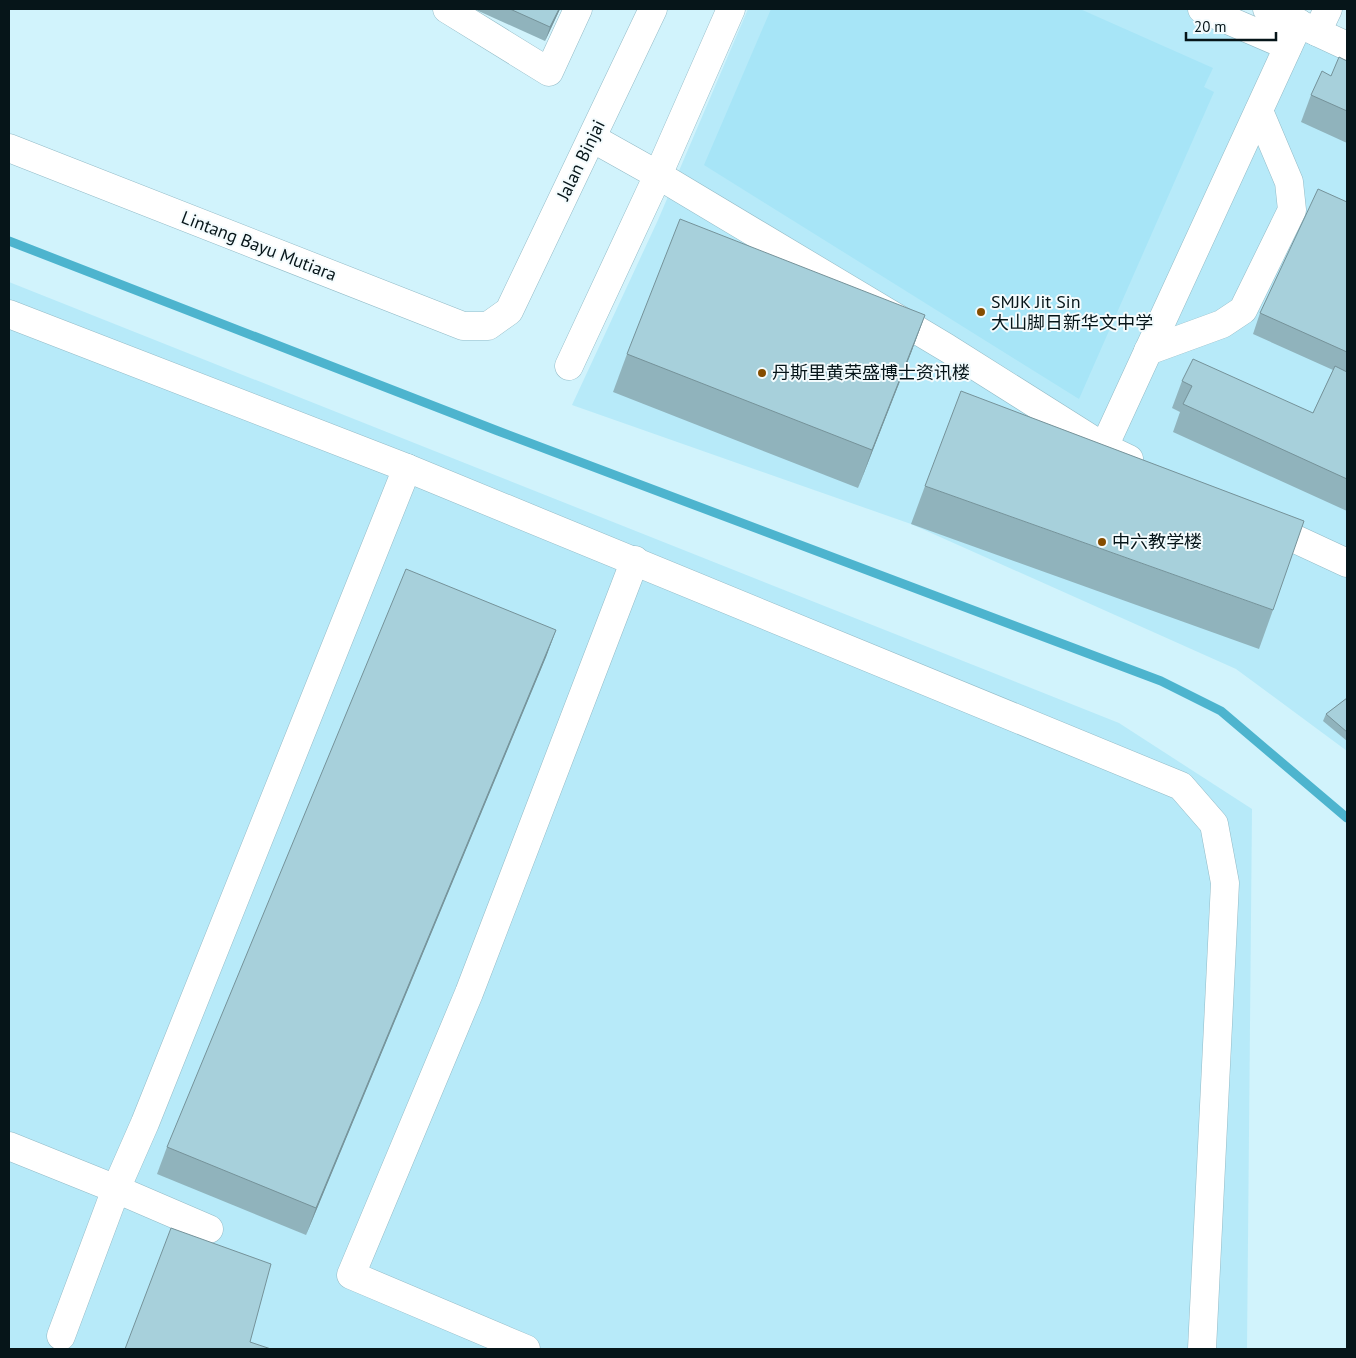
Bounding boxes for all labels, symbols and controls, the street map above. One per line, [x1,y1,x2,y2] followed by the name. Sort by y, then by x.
[1186,10,1276,42] scale bar
[1194,17,1227,36] text: 20 m
[551,116,610,205] street label: Jalan Binjai
[178,205,340,286] street label: Lintang Bayu Mutiara
[991,290,1153,334] place label: SMJK Jit Sin 大山脚日新华文中学
[975,306,987,318] marker: SMJK Jit Sin 大山脚日新华文中学
[772,361,970,384] place label: 丹斯里黄荣盛博士资讯楼
[756,367,768,379] marker: 丹斯里黄荣盛博士资讯楼
[1112,530,1202,553] place label: 中六教学楼
[1096,536,1108,548] marker: 中六教学楼

